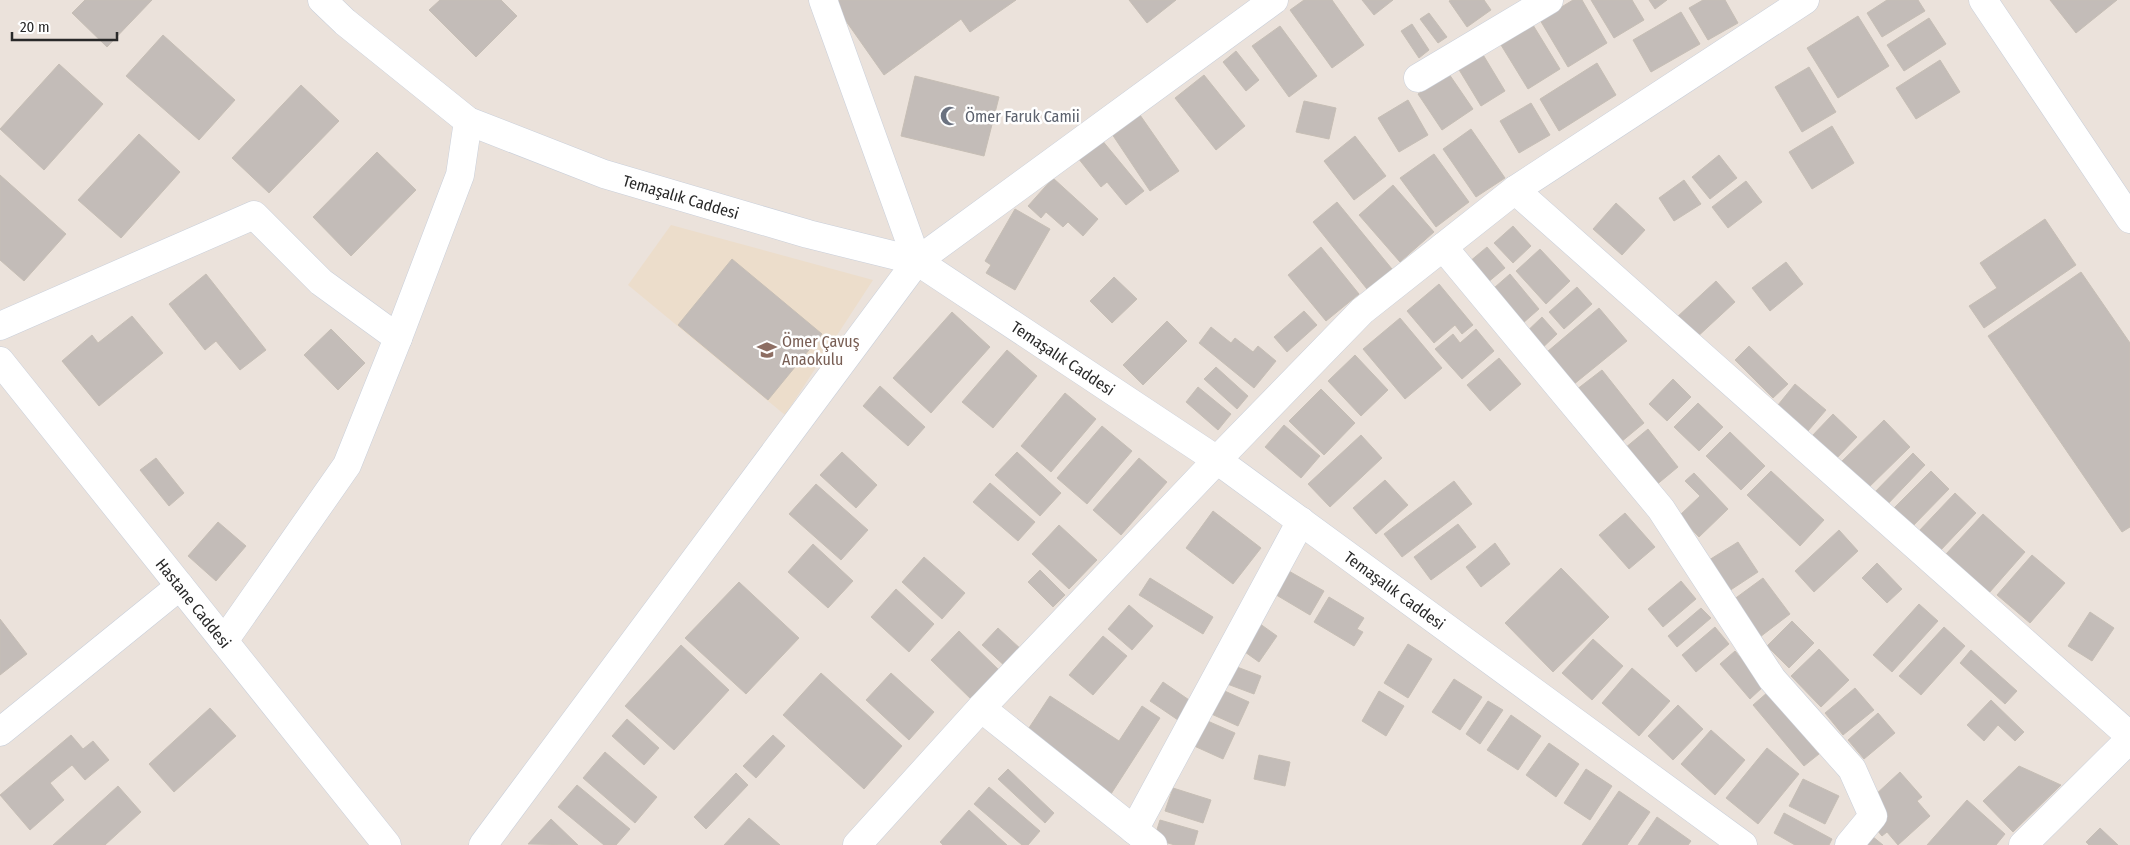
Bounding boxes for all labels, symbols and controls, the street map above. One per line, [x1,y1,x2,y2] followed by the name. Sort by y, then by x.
[12,10,118,42] scale bar
[20,18,50,36] text: 20 m
[939,105,961,127] mosque icon: Ömer Faruk Camii
[965,107,1080,126] place label: Ömer Faruk Camii
[621,171,741,223] street label: Temaşalık Caddesi
[1008,317,1118,399] street label: Temaşalık Caddesi
[782,332,860,369] place label: Ömer Çavuş Anaokulu
[756,339,778,361] school or university icon: Ömer Çavuş Anaokulu
[1340,547,1449,634] street label: Temaşalık Caddesi
[152,555,235,652] street label: Hastane Caddesi

